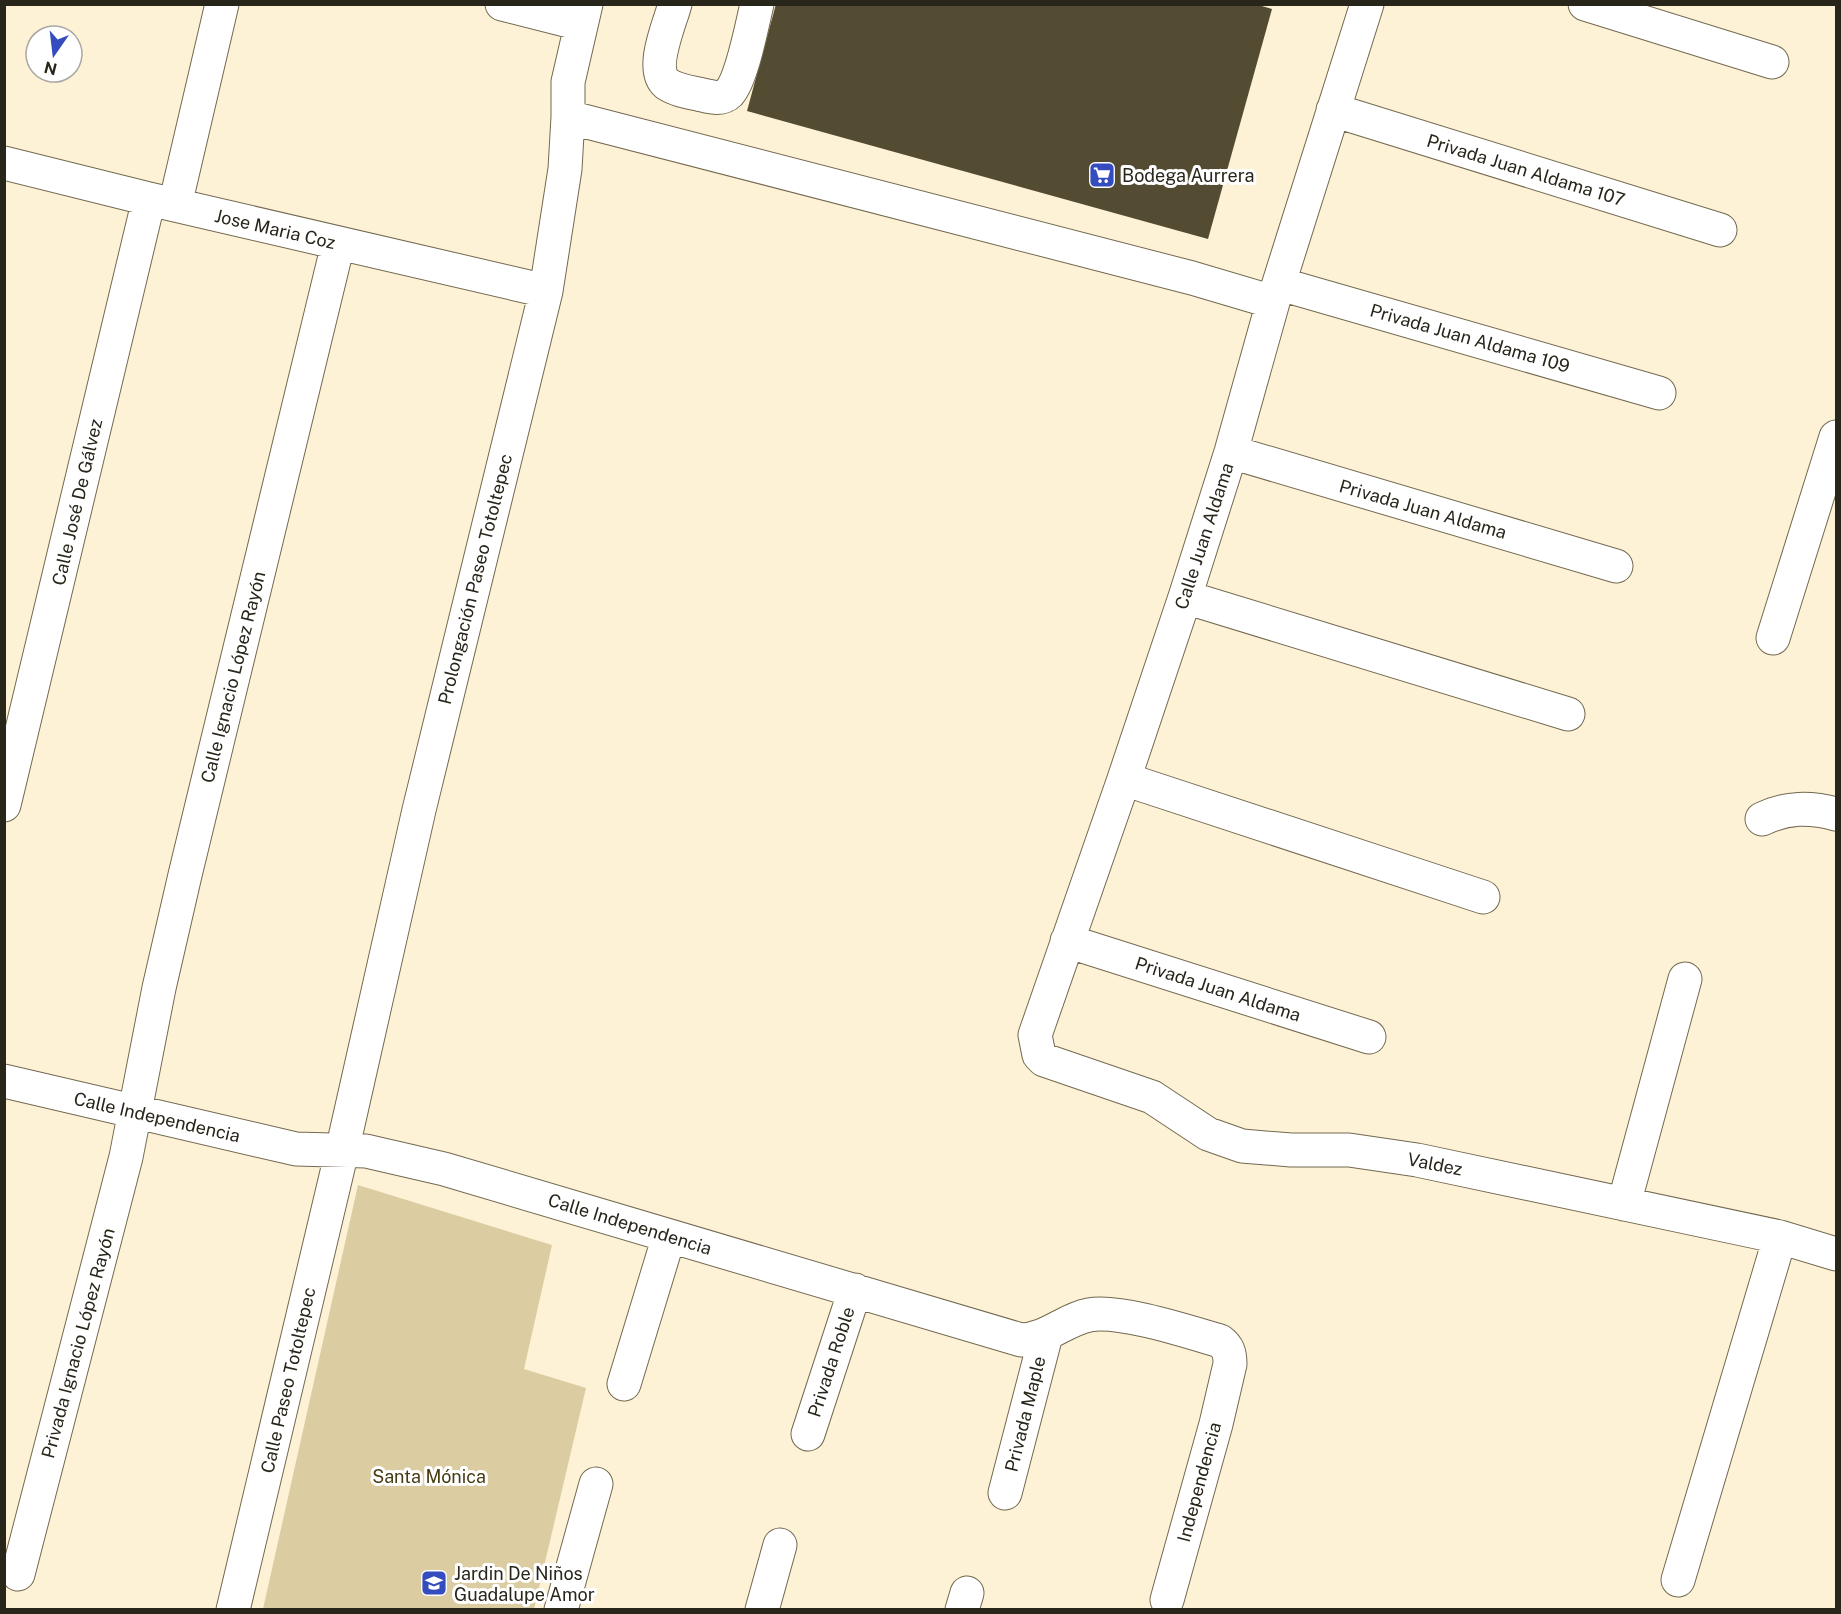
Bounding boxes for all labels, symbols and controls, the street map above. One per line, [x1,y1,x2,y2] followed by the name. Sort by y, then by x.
[24,24,84,84] north arrow
[42,57,59,79] text: N
[1424,130,1628,210] street label: Privada Juan Aldama 107
[1087,160,1117,190] supermarket icon: Bodega Aurrera
[1122,165,1254,186] place label: Bodega Aurrera
[213,205,337,253] street label: Jose Maria Coz
[1368,299,1572,377] street label: Privada Juan Aldama 109
[48,417,106,587] street label: Calle José De Gálvez
[434,452,516,706] street label: Prolongación Paseo Totoltepec
[1170,460,1238,612] street label: Calle Juan Aldama
[1337,475,1509,543] street label: Privada Juan Aldama
[196,569,270,785] street label: Calle Ignacio López Rayón
[1133,952,1303,1026] street label: Privada Juan Aldama
[72,1088,242,1146] street label: Calle Independencia
[1406,1148,1464,1180] street label: Valdez
[546,1189,714,1259] street label: Calle Independencia
[37,1226,119,1460] street label: Privada Ignacio López Rayón
[256,1285,320,1475] street label: Calle Paseo Totoltepec
[803,1304,859,1420] street label: Privada Roble
[1000,1354,1050,1474] street label: Privada Maple
[1173,1420,1225,1544] street label: Independencia
[372,1466,486,1487] park label: Santa Mónica
[454,1563,595,1605] place label: Jardin De Niños Guadalupe Amor
[419,1568,449,1598] school or university icon: Jardin De Niños Guadalupe Amor

